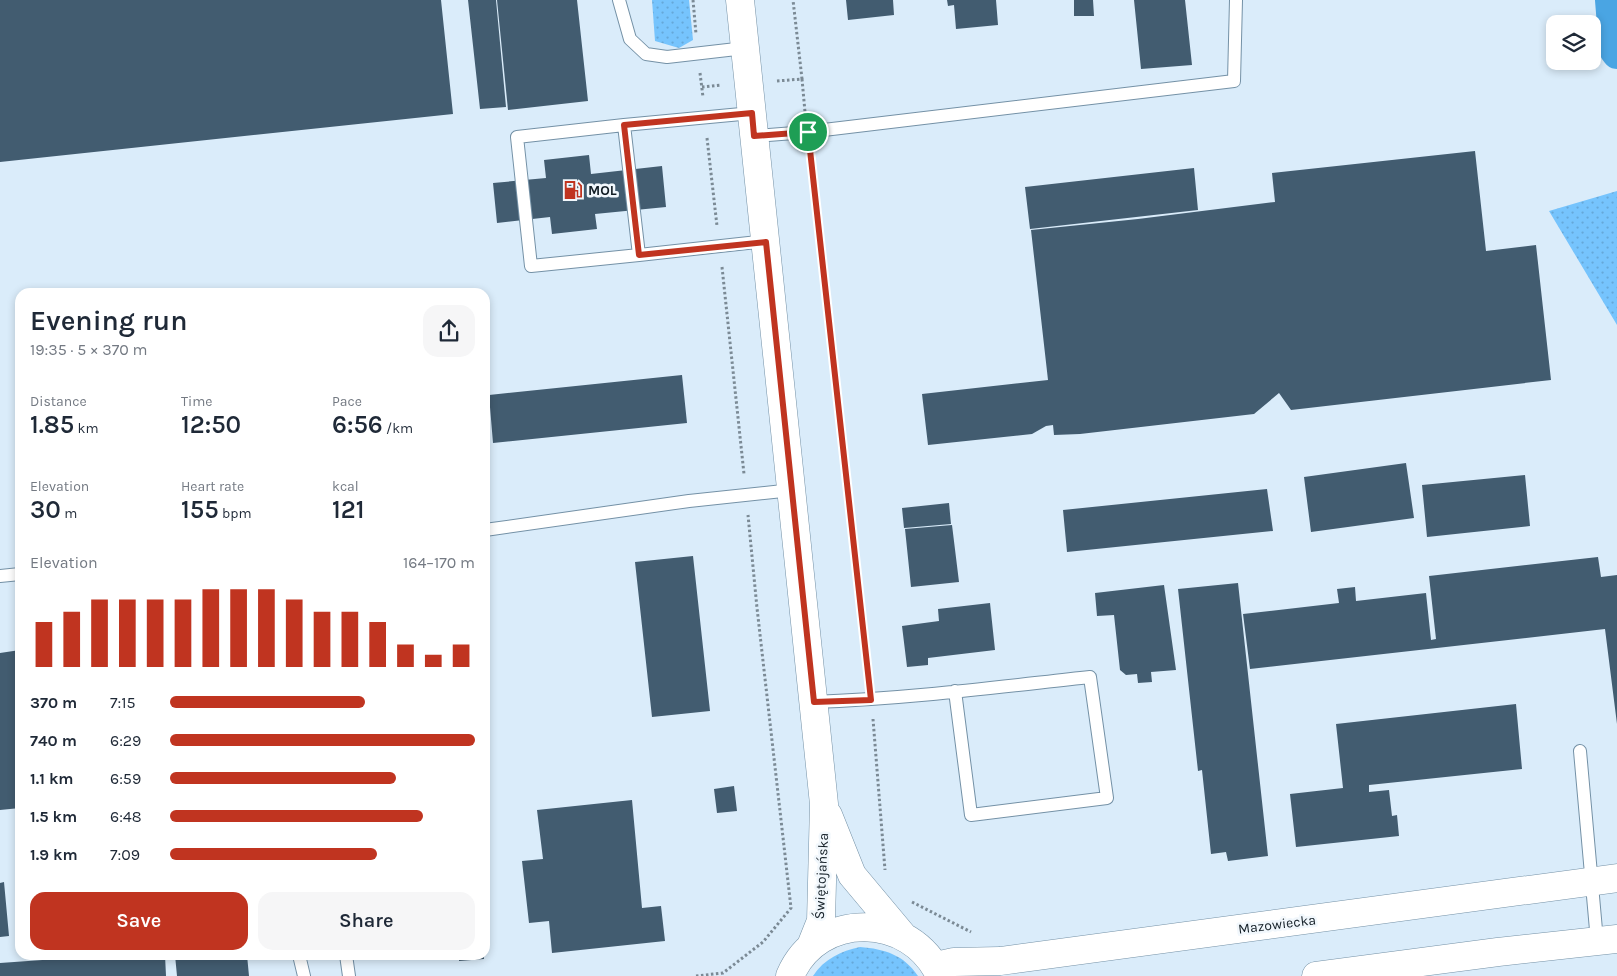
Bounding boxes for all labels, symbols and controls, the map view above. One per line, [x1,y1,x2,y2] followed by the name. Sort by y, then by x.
[1546,15,1601,70] map controls
[1546,15,1601,70] button: layers
[787,111,829,153] pin
[794,118,822,146] icon: arrive
[562,179,584,201] fuel station icon: MOL
[588,182,617,199] place label: MOL
[30,304,187,337] text: Evening run
[423,305,475,357] button: share
[30,340,147,359] text: 19:35 · 5 × 370 m
[30,393,87,410] text: Distance
[181,393,212,410] text: Time
[332,393,362,410] text: Pace
[30,410,74,439] text: 1.85
[181,410,241,439] text: 12:50
[332,410,383,439] text: 6:56
[74,420,99,437] text: km
[383,420,413,437] text: /km
[30,478,89,495] text: Elevation
[181,478,244,495] text: Heart rate
[332,478,359,495] text: kcal
[30,495,61,524] text: 30
[181,495,219,524] text: 155
[332,495,364,524] text: 121
[61,505,77,522] text: m
[219,505,252,522] text: bpm
[30,553,98,572] text: Elevation
[403,553,475,572] text: 164–170 m
[30,693,77,712] text: 370 m
[110,693,136,712] text: 7:15
[30,731,77,750] text: 740 m
[110,731,141,750] text: 6:29
[30,769,74,788] text: 1.1 km
[110,769,141,788] text: 6:59
[30,807,77,826] text: 1.5 km
[110,807,142,826] text: 6:48
[811,832,832,920] street label: Świętojańska
[30,845,78,864] text: 1.9 km
[110,845,140,864] text: 7:09
[30,892,248,950] button: Save
[258,892,475,950] button: Share
[1237,911,1317,938] street label: Mazowiecka

